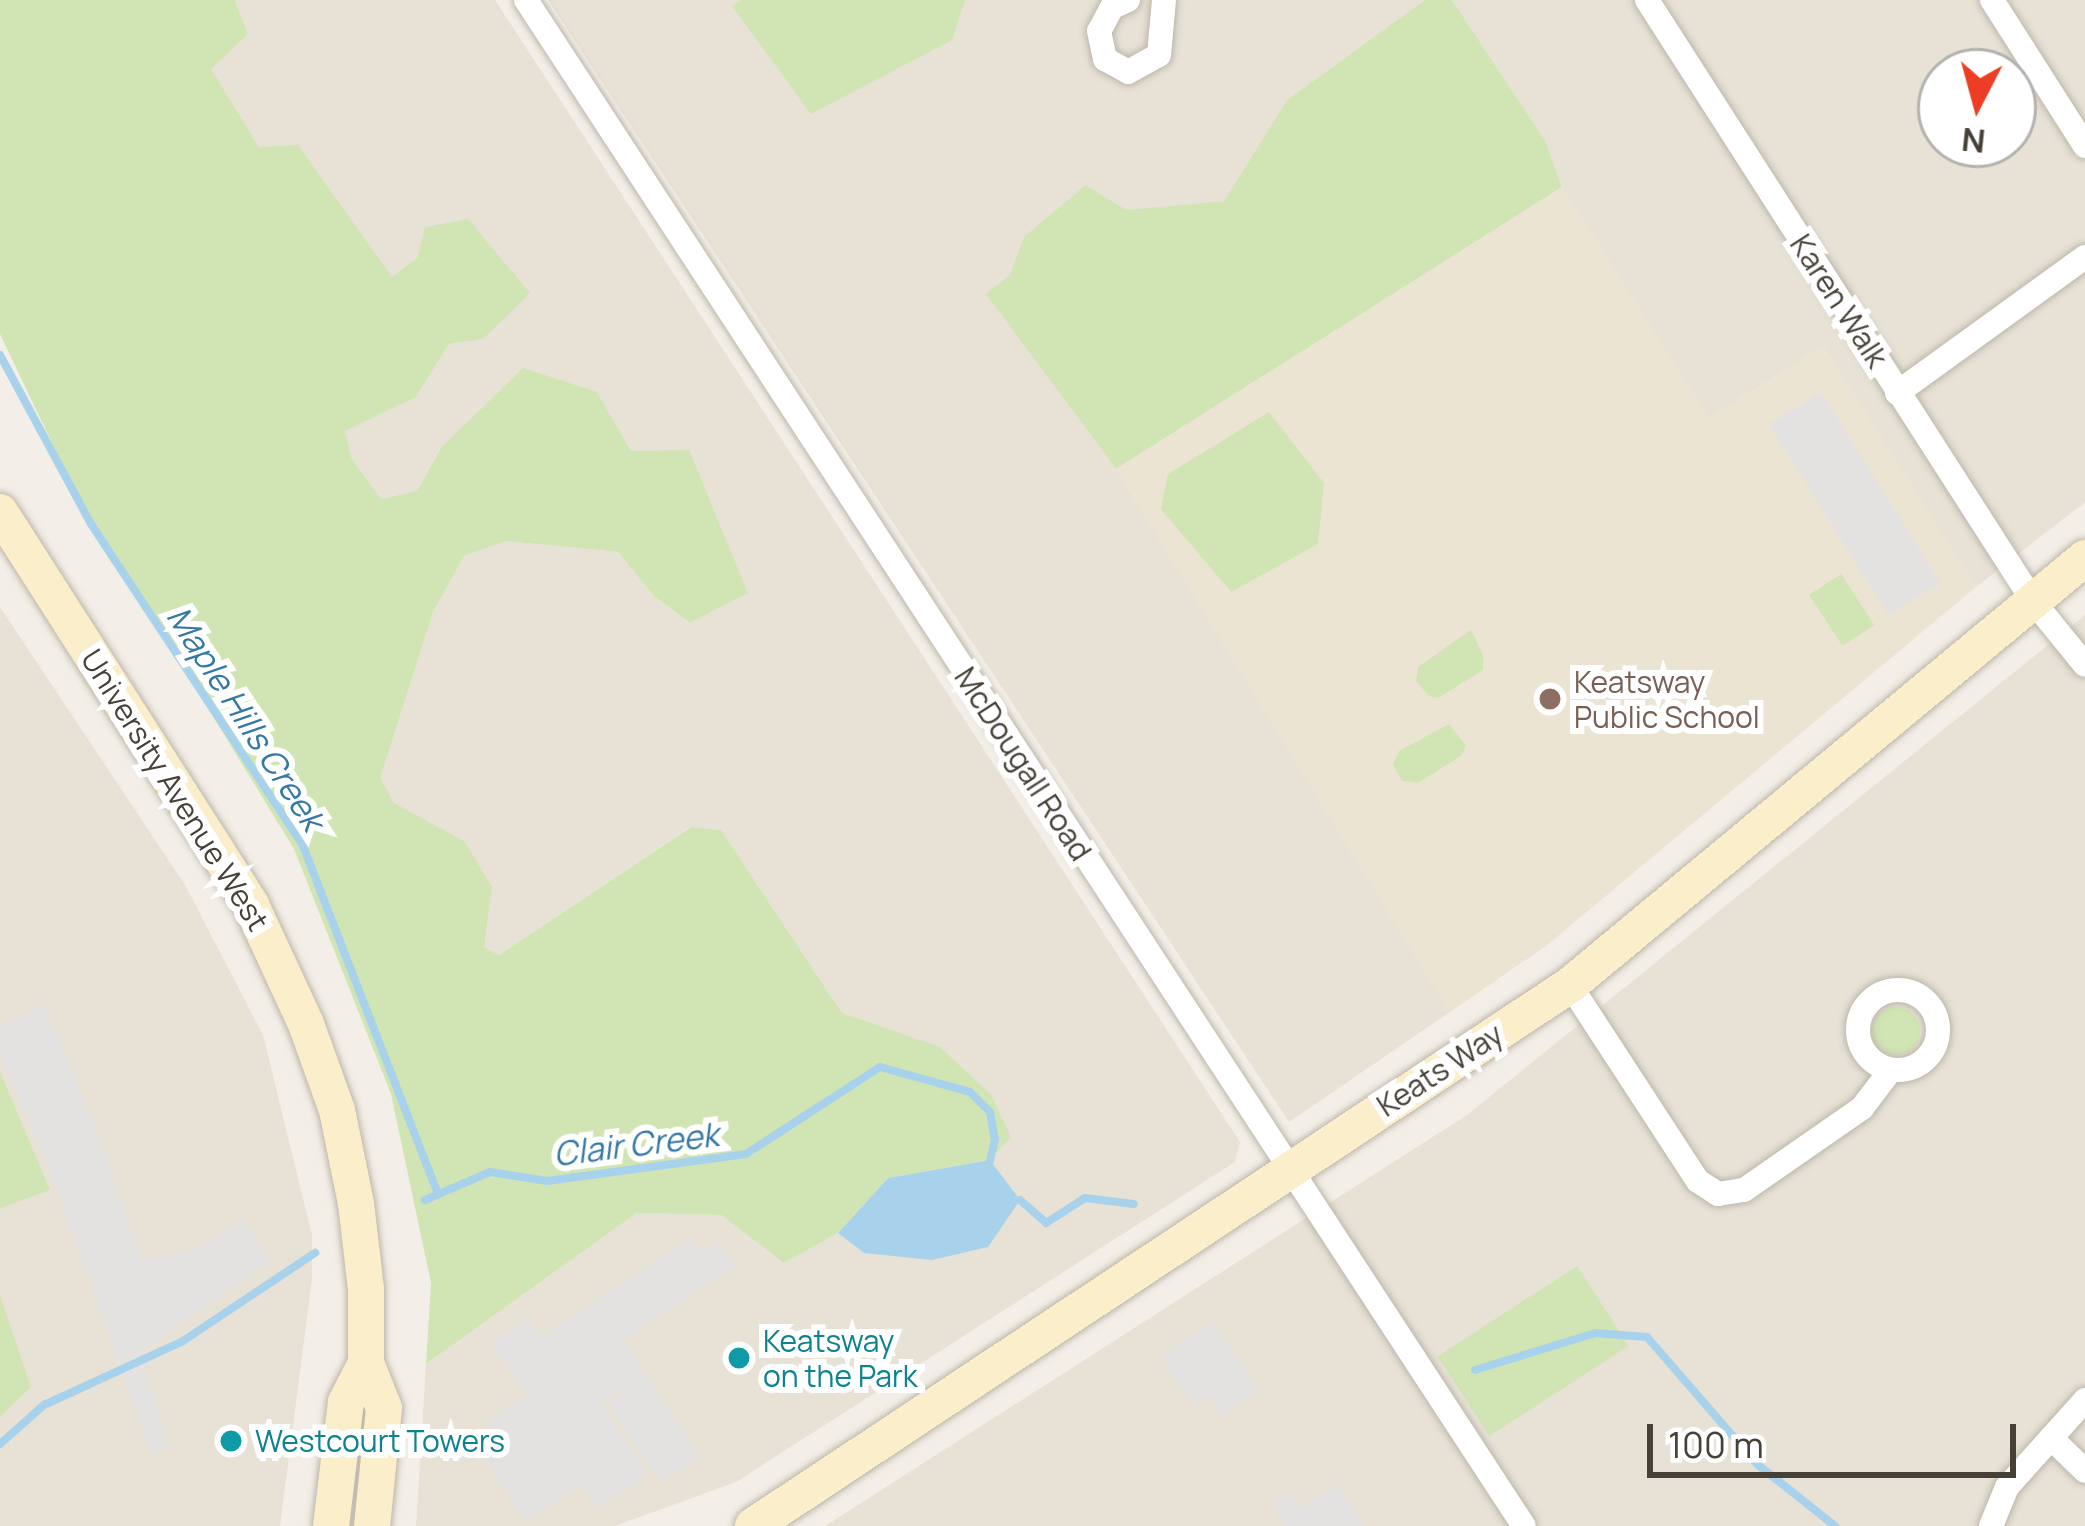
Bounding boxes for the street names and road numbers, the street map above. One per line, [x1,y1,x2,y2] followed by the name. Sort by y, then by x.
[1783,228,1895,374] street label: Karen Walk
[74,643,276,937] street label: University Avenue West
[947,661,1099,867] street label: McDougall Road
[1370,1016,1510,1124] street label: Keats Way

